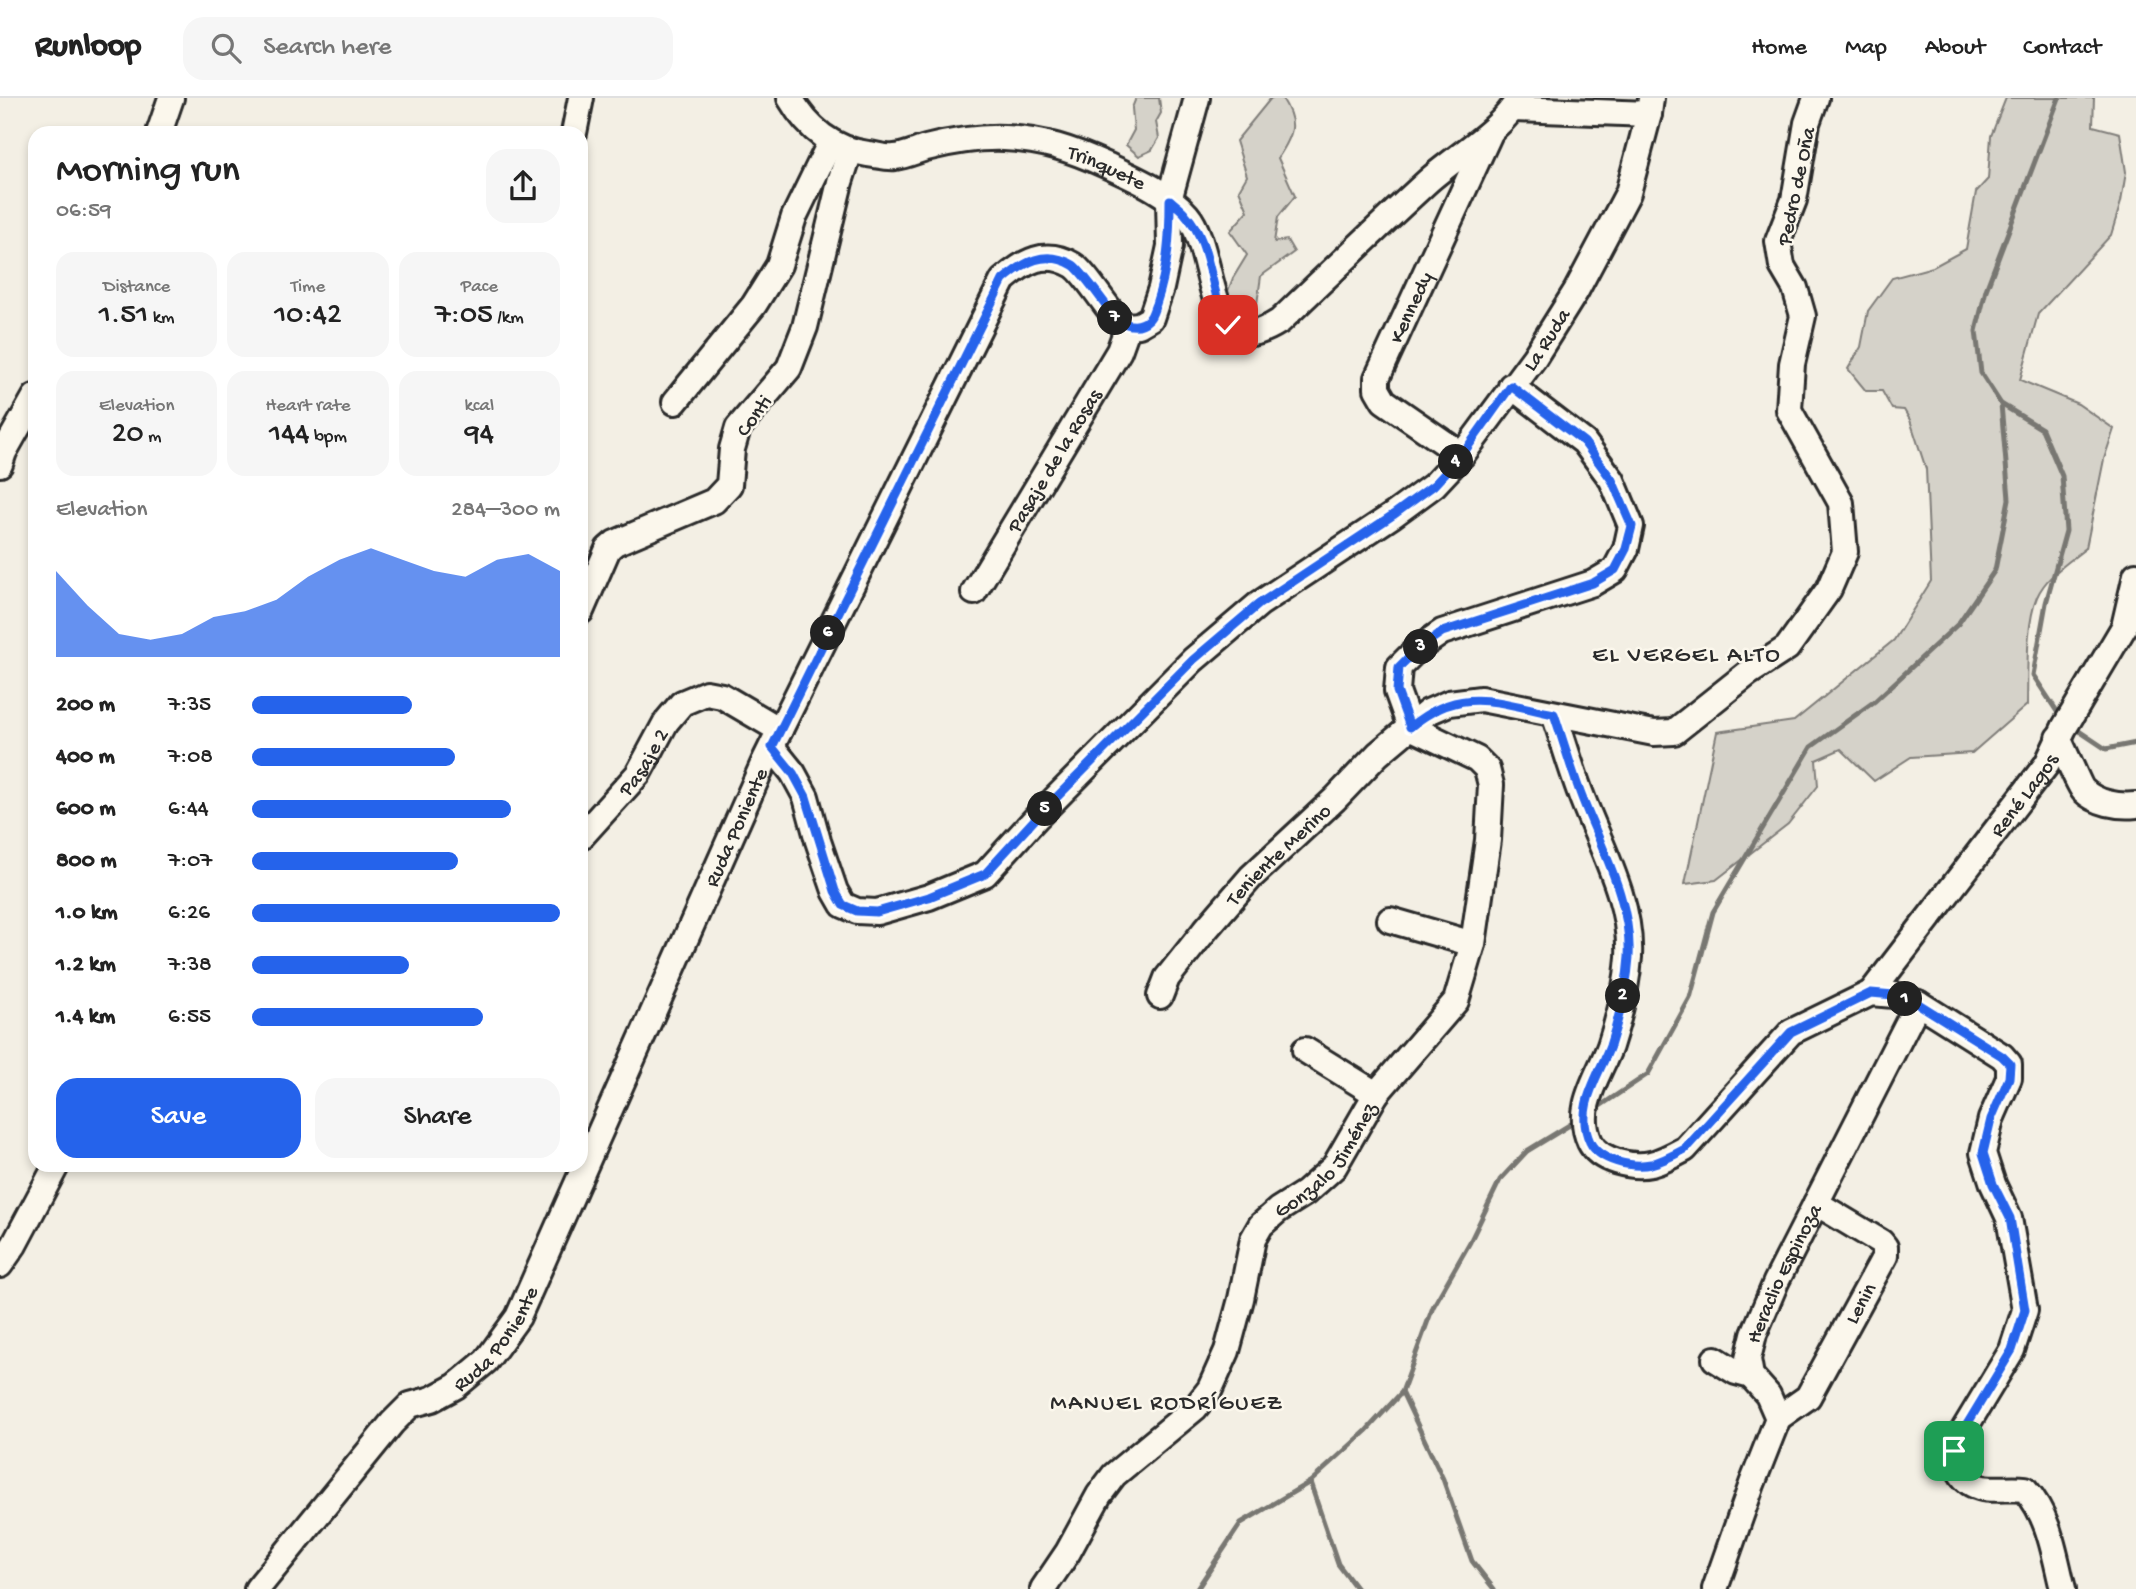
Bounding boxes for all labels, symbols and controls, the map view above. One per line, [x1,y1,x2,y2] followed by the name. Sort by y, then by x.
[183,17,673,80] search box
[35,29,141,67] text: Runloop
[207,29,245,67] icon: search
[263,33,391,64] text: Search here
[1751,34,1807,63] text: Home
[1845,34,1887,63] text: Map
[1925,34,1985,63] text: About
[2023,34,2101,63] text: Contact
[1773,124,1823,249] street label: Pedro de Oña
[1063,141,1150,198] street label: Trinquete
[486,149,560,223] button: share
[56,150,240,194] text: Morning run
[56,198,112,225] text: 06:59
[1386,269,1440,348] street label: Kennedy
[103,276,170,299] text: Distance
[291,276,325,299] text: Time
[461,276,498,299] text: Pace
[1198,295,1258,355] pin
[99,299,148,334] text: 1.51
[274,299,342,334] text: 10:42
[435,299,493,334] text: 7:05
[1098,300,1132,336] pin: 7
[1519,304,1578,377] street label: La Ruda
[1110,306,1119,329] text: 7
[1209,306,1247,344] icon: check
[148,307,175,330] text: km
[493,307,524,330] text: /km
[1003,384,1110,539] street label: Pasaje de la Rosas
[732,391,779,443] street label: Conti
[99,395,174,418] text: Elevation
[265,395,351,418] text: Heart rate
[464,395,494,418] text: kcal
[112,418,144,453] text: 20
[269,418,310,453] text: 144
[465,418,494,453] text: 94
[144,426,162,449] text: m
[310,426,347,449] text: bpm
[1438,444,1474,480] pin: 4
[1451,450,1460,473] text: 4
[56,497,147,524] text: Elevation
[451,497,560,524] text: 284–300 m
[810,616,846,650] pin: 6
[823,621,832,644] text: 6
[1404,630,1438,664] pin: 3
[1416,635,1425,658] text: 3
[1592,642,1782,671] district label: EL VERGEL ALTO
[56,692,115,719] text: 200 m
[168,692,211,719] text: 7:35
[614,725,676,804] street label: Pasaje 2
[56,744,115,771] text: 400 m
[168,744,213,771] text: 7:08
[1986,750,2066,843] street label: René Lagos
[701,764,776,892] street label: Ruda Poniente
[1028,792,1062,826] pin: 5
[56,796,116,823] text: 600 m
[168,796,209,823] text: 6:44
[1040,797,1050,820] text: 5
[1222,800,1338,913] street label: Teniente Merino
[56,848,117,875] text: 800 m
[168,848,212,875] text: 7:07
[56,900,118,927] text: 1.0 km
[168,900,210,927] text: 6:26
[56,952,116,979] text: 1.2 km
[168,952,212,979] text: 7:38
[1606,978,1640,1014] pin: 2
[1888,982,1923,1016] pin: 1
[1618,984,1627,1007] text: 2
[1901,987,1908,1010] text: 1
[56,1004,115,1031] text: 1.4 km
[168,1004,211,1031] text: 6:55
[56,1078,301,1158] button: Save
[315,1078,560,1158] button: Share
[1271,1098,1385,1225] street label: Gonzalo Jiménez
[1743,1200,1830,1346] street label: Heraclio Espinoza
[1841,1280,1884,1329] street label: Lenin
[449,1282,546,1399] street label: Ruda Poniente
[1050,1391,1284,1418] district label: MANUEL RODRÍGUEZ
[1924,1421,1984,1481] pin
[1935,1432,1973,1470] icon: arrive

